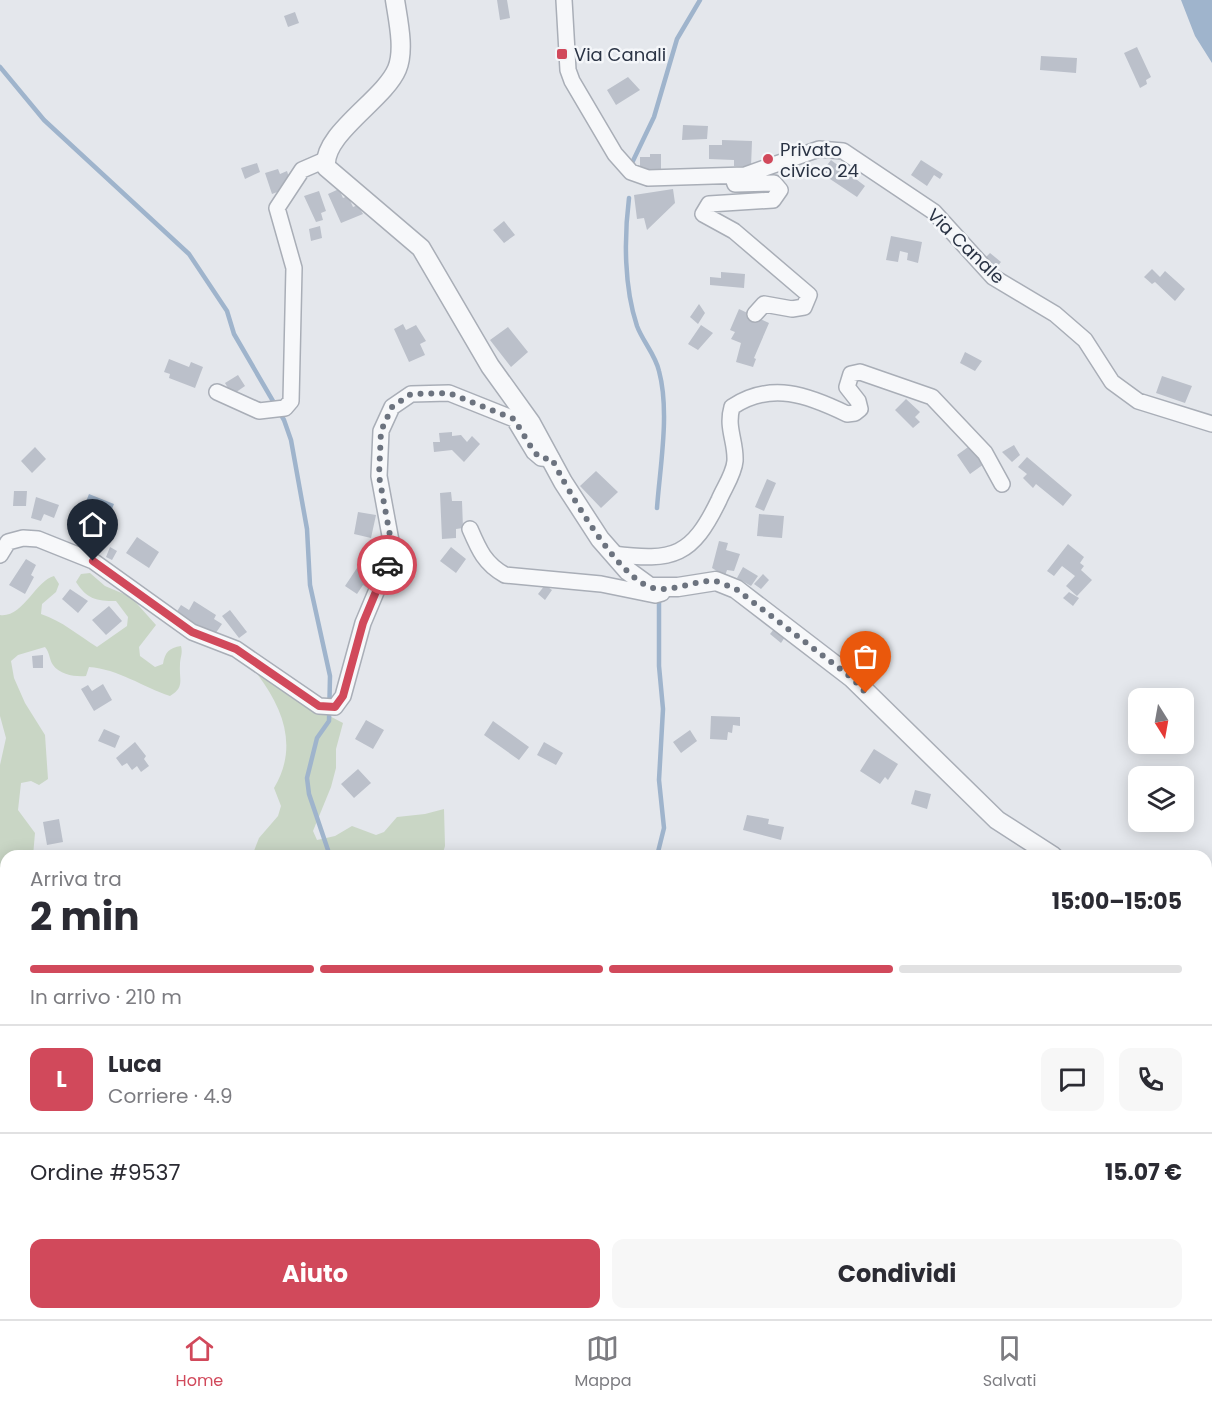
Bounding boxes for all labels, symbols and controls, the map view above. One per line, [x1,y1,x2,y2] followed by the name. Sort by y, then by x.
[574,42,666,67] place label: Via Canali
[555,47,569,61] marker: Via Canali
[780,137,859,183] place label: Privato civico 24
[761,152,775,166] marker: Privato civico 24
[922,203,1010,289] street label: Via Canale
[67,499,118,561] pin
[76,508,109,541] icon: home
[357,535,417,595] courier
[371,549,404,582] icon: car
[840,631,891,693] pin
[849,640,882,673] icon: bag
[1128,688,1194,754] north arrow
[1128,688,1194,832] map controls
[1128,766,1194,832] button: layers
[30,865,122,893] text: Arriva tra
[1052,886,1182,917] text: 15:00–15:05
[30,889,140,944] text: 2 min
[30,983,182,1011] text: In arrivo · 210 m
[1041,1048,1104,1111] button: chat
[1119,1048,1182,1111] button: phone
[108,1049,162,1080] text: Luca
[56,1064,67,1095] text: L
[108,1082,233,1110] text: Corriere · 4.9
[30,1157,181,1188] text: Ordine #9537
[1105,1157,1182,1188] text: 15.07 €
[30,1239,600,1308] button: Aiuto
[612,1239,1182,1308] button: Condividi
[176,1332,223,1393] tab: Home
[574,1332,632,1393] tab: Mappa
[983,1332,1036,1393] tab: Salvati

